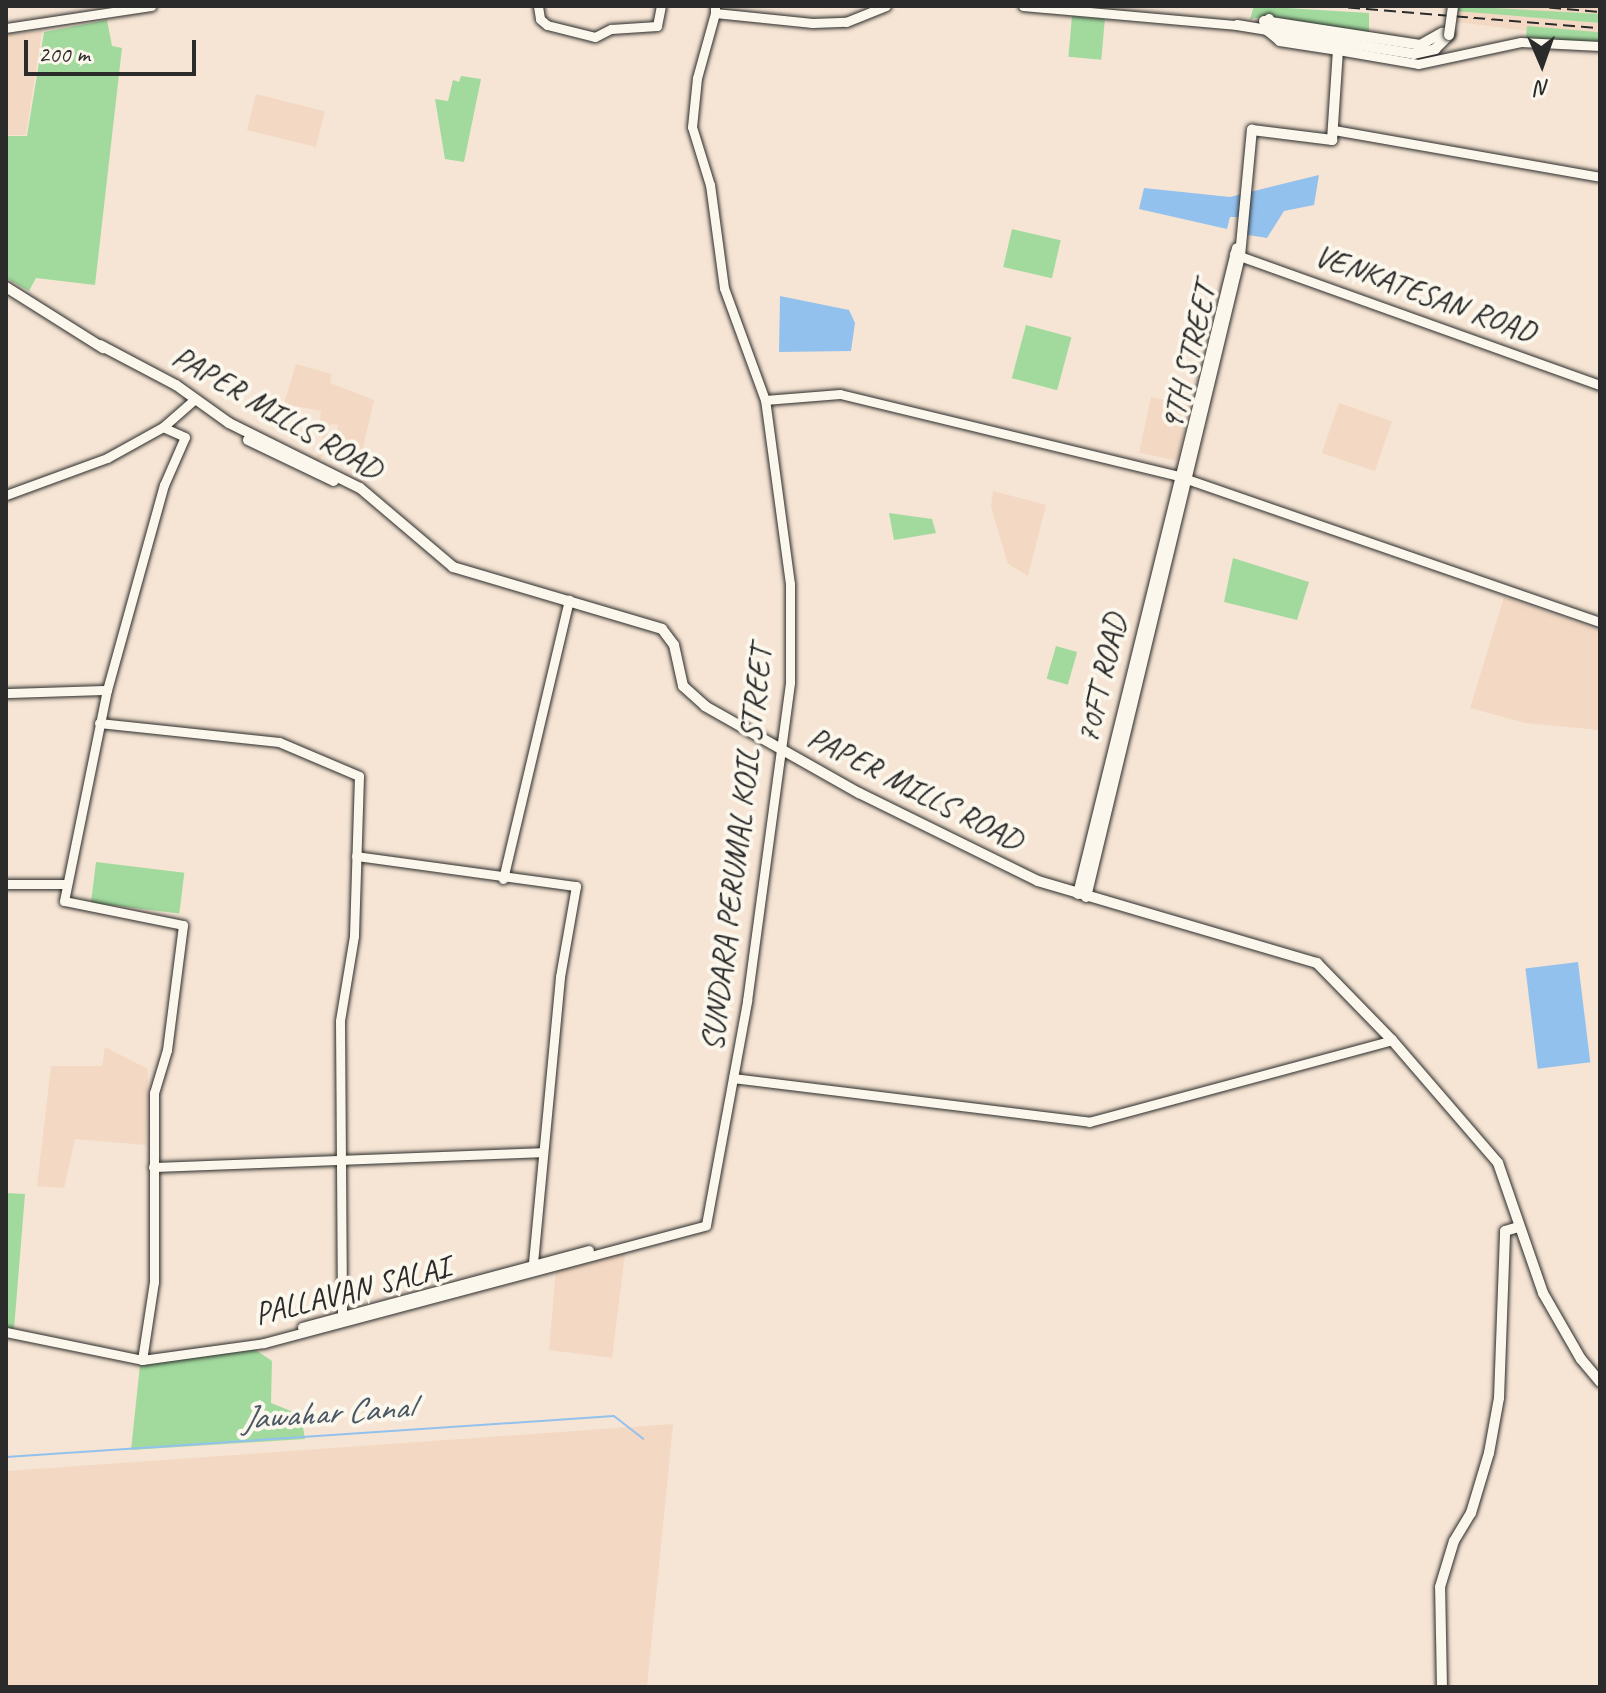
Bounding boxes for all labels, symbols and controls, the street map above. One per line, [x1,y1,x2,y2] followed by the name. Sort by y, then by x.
[28,24,200,74] scale bar
[1502,24,1582,104] north arrow
[38,39,90,69] text: 200 m
[1536,74,1550,102] text: N
[1308,236,1542,352] street label: VENKATESAN ROAD
[1152,280,1226,434] street label: 9TH STREET
[165,337,389,489] street label: PAPER MILLS ROAD
[1068,610,1136,748] street label: 70FT ROAD
[693,645,781,1053] street label: SUNDARA PERUMAL KOIL STREET
[801,718,1029,860] street label: PAPER MILLS ROAD
[251,1248,453,1334] street label: PALLAVAN SALAI
[240,1386,414,1438] water label: Jawahar Canal

